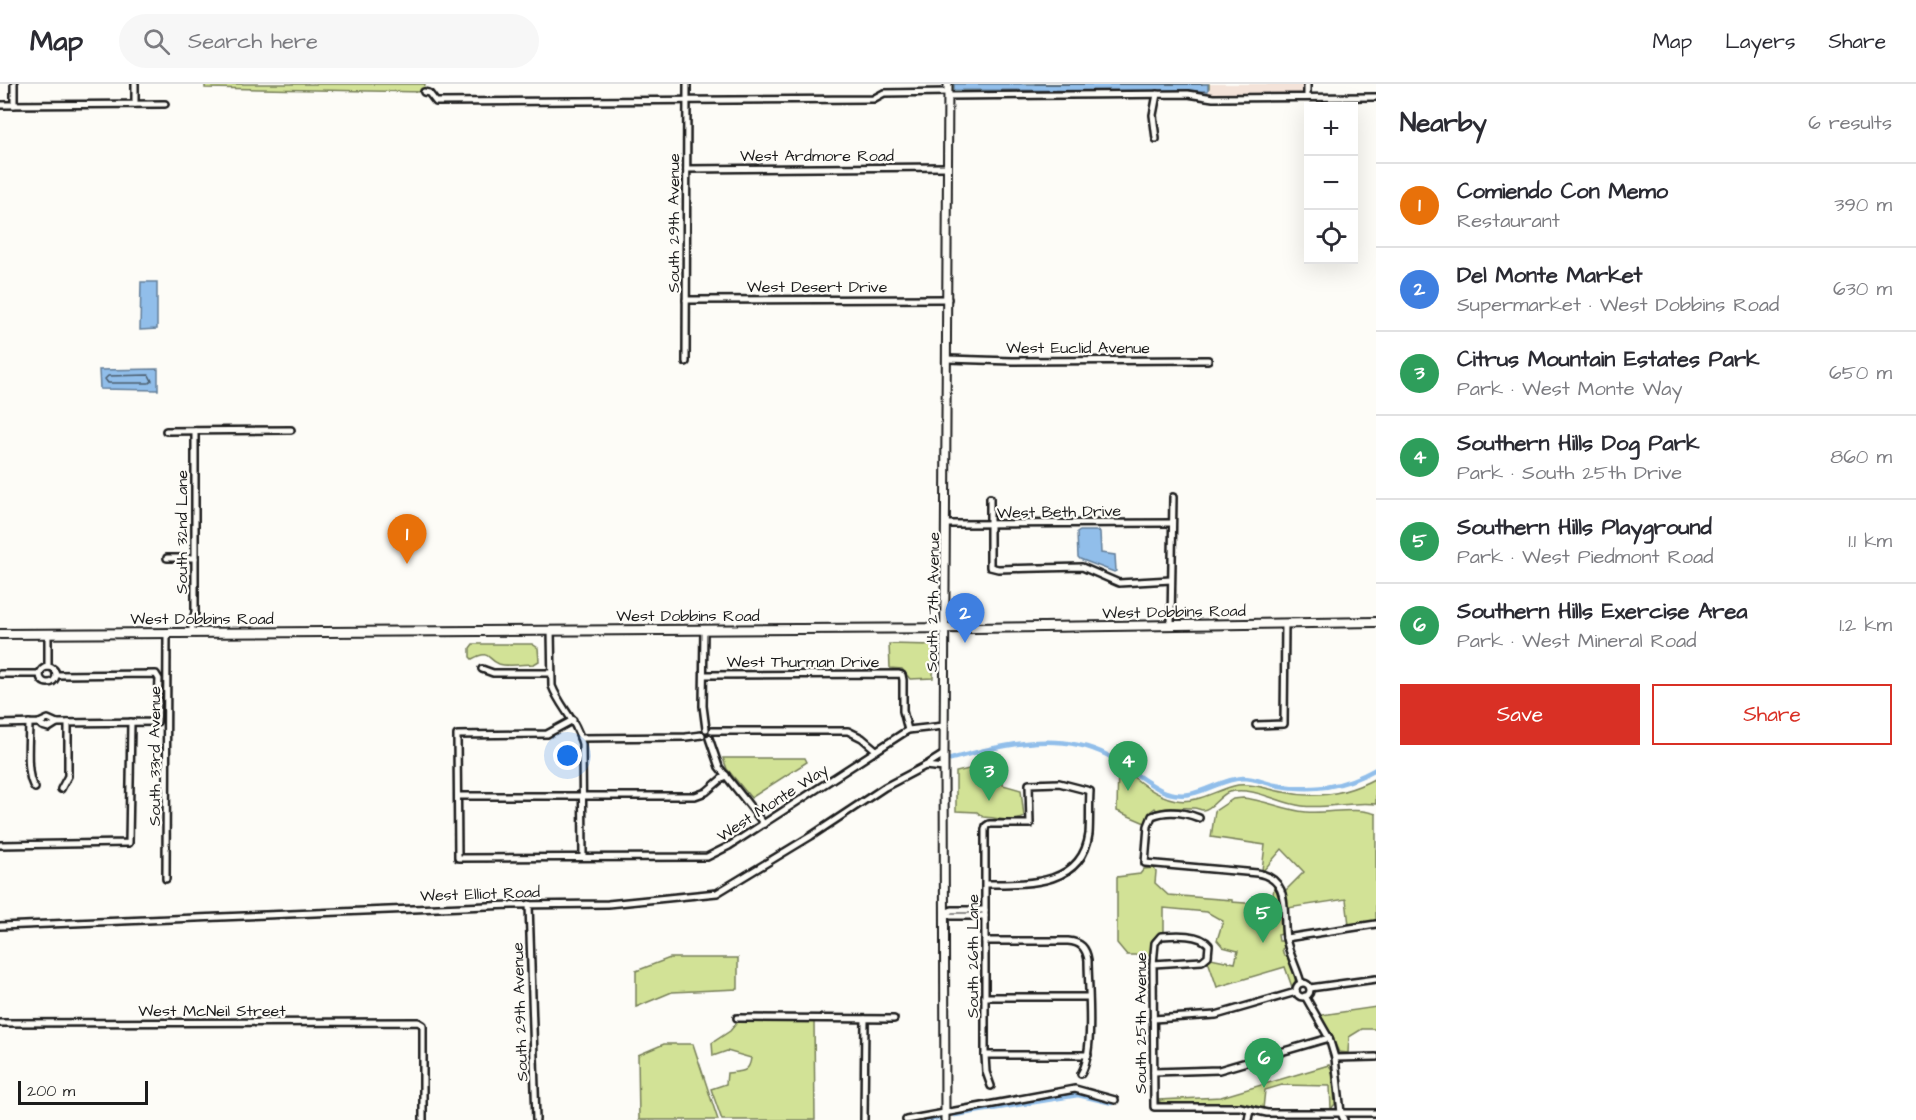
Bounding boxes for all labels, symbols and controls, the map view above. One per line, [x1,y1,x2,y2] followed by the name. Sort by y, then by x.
[119,14,539,68] search box
[30,22,83,61] text: Map
[140,25,173,58] icon: search
[188,26,318,57] text: Search here
[1652,27,1692,56] text: Map
[1725,27,1795,56] text: Layers
[1828,27,1886,56] text: Share
[1304,102,1358,264] map controls
[1304,102,1358,156] button: +
[1400,105,1487,141] text: Nearby
[1808,109,1892,137] text: 6 results
[740,145,894,167] street label: West Ardmore Road
[663,153,685,293] street label: South 29th Avenue
[1304,156,1358,210] button: −
[1457,176,1668,207] text: Comiendo Con Memo
[1418,191,1421,219] text: 1
[1834,191,1892,219] text: 390 m
[1457,207,1560,235] text: Restaurant
[1304,210,1358,264] button: locate
[1457,260,1642,291] text: Del Monte Market
[1414,275,1425,303] text: 2
[1833,275,1892,303] text: 630 m
[747,276,888,298] street label: West Desert Drive
[1457,291,1779,319] text: Supermarket · West Dobbins Road
[1006,337,1150,359] street label: West Euclid Avenue
[1457,344,1760,375] text: Citrus Mountain Estates Park
[1414,359,1425,387] text: 3
[1829,359,1892,387] text: 650 m
[1457,375,1683,403] text: Park · West Monte Way
[1457,428,1699,459] text: Southern Hills Dog Park
[1413,443,1426,471] text: 4
[1830,443,1892,471] text: 860 m
[1457,459,1682,487] text: Park · South 25th Drive
[171,470,193,594] street label: South 32nd Lane
[997,500,1122,524] street label: West Beth Drive
[1457,512,1712,543] text: Southern Hills Playground
[388,514,426,564] pin: 1
[1412,527,1427,555] text: 5
[1848,527,1892,555] text: 1.1 km
[921,532,945,672] street label: South 27th Avenue
[1457,543,1714,571] text: Park · West Piedmont Road
[946,594,984,643] pin: 2
[1457,596,1748,627] text: Southern Hills Exercise Area
[1102,600,1246,624] street label: West Dobbins Road
[616,605,760,627] street label: West Dobbins Road
[130,608,274,630] street label: West Dobbins Road
[1413,611,1426,639] text: 6
[1839,611,1892,639] text: 1.2 km
[1457,627,1697,655] text: Park · West Mineral Road
[726,651,880,673] street label: West Thurman Drive
[1400,684,1640,745] button: Save
[1652,684,1892,745] button: Share
[144,686,166,826] street label: South 33rd Avenue
[553,741,582,770] your location
[1108,742,1148,791] pin: 4
[970,752,1008,801] pin: 3
[713,759,833,848] street label: West Monte Way
[420,881,540,907] street label: West Elliot Road
[962,894,984,1018] street label: South 26th Lane
[1244,894,1282,943] pin: 5
[507,942,533,1082] street label: South 29th Avenue
[1130,952,1152,1094] street label: South 25th Avenue
[138,1000,286,1022] street label: West McNeil Street
[1244,1038,1284,1088] pin: 6
[18,1078,148,1106] scale bar
[27,1080,75,1102] text: 200 m

